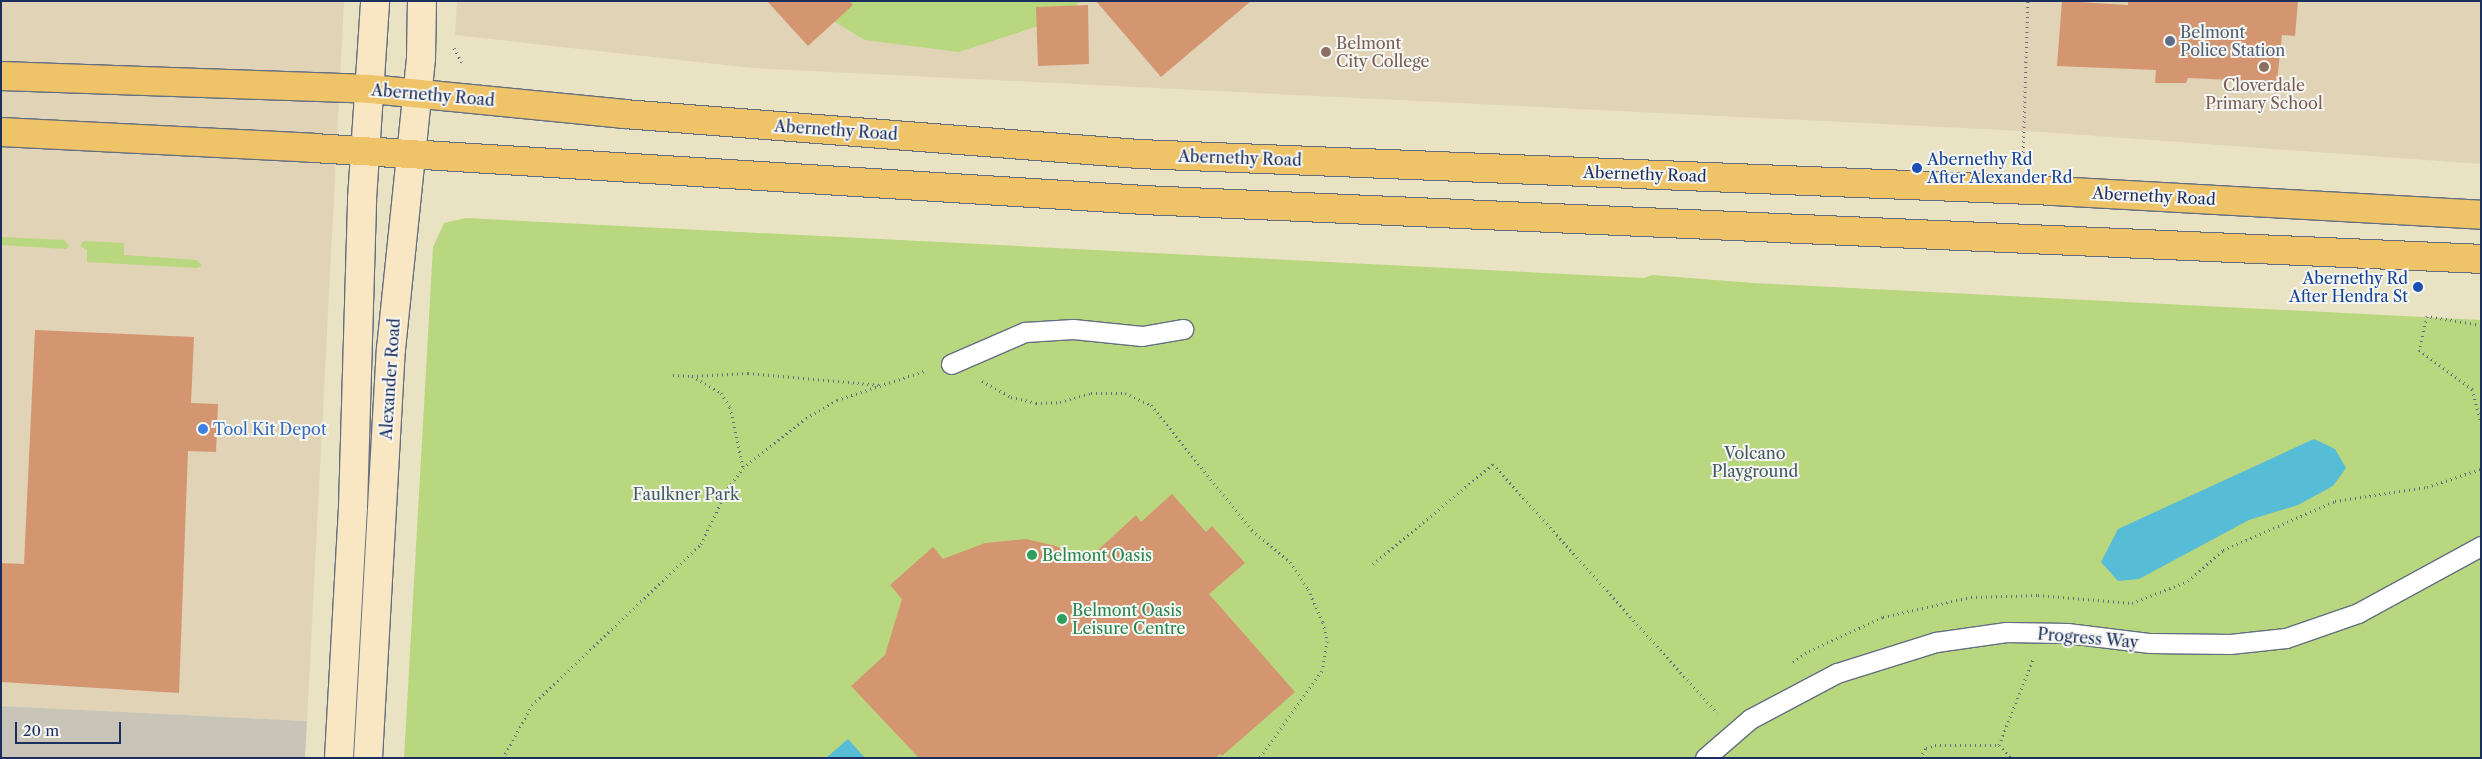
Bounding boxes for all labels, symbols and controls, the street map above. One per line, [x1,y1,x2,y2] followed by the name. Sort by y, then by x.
[2180,22,2285,60] place label: Belmont Police Station
[1336,33,1430,71] place label: Belmont City College
[2164,35,2176,47] marker: Belmont Police Station
[1320,46,1332,58] marker: Belmont City College
[2258,61,2270,73] marker: Cloverdale Primary School
[2205,75,2323,113] place label: Cloverdale Primary School
[370,80,496,110] street label: Abernethy Road
[773,116,899,144] street label: Abernethy Road
[1178,146,1302,170] street label: Abernethy Road
[1927,149,2074,187] place label: Abernethy Rd After Alexander Rd
[1583,162,1707,186] street label: Abernethy Road
[1911,162,1923,174] marker: Abernethy Rd After Alexander Rd
[2091,183,2217,209] street label: Abernethy Road
[2288,268,2408,306] place label: Abernethy Rd After Hendra St
[2412,281,2424,293] marker: Abernethy Rd After Hendra St
[376,317,404,441] street label: Alexander Road
[213,419,327,439] place label: Tool Kit Depot
[197,423,209,435] marker: Tool Kit Depot
[1712,443,1798,481] park label: Volcano Playground
[633,484,739,504] park label: Faulkner Park
[1042,545,1152,565] place label: Belmont Oasis
[1026,549,1038,561] marker: Belmont Oasis
[1072,600,1185,638] place label: Belmont Oasis Leisure Centre
[1056,613,1068,625] marker: Belmont Oasis Leisure Centre
[2036,624,2140,652] street label: Progress Way
[18,712,124,744] scale bar
[23,721,59,740] text: 20 m

